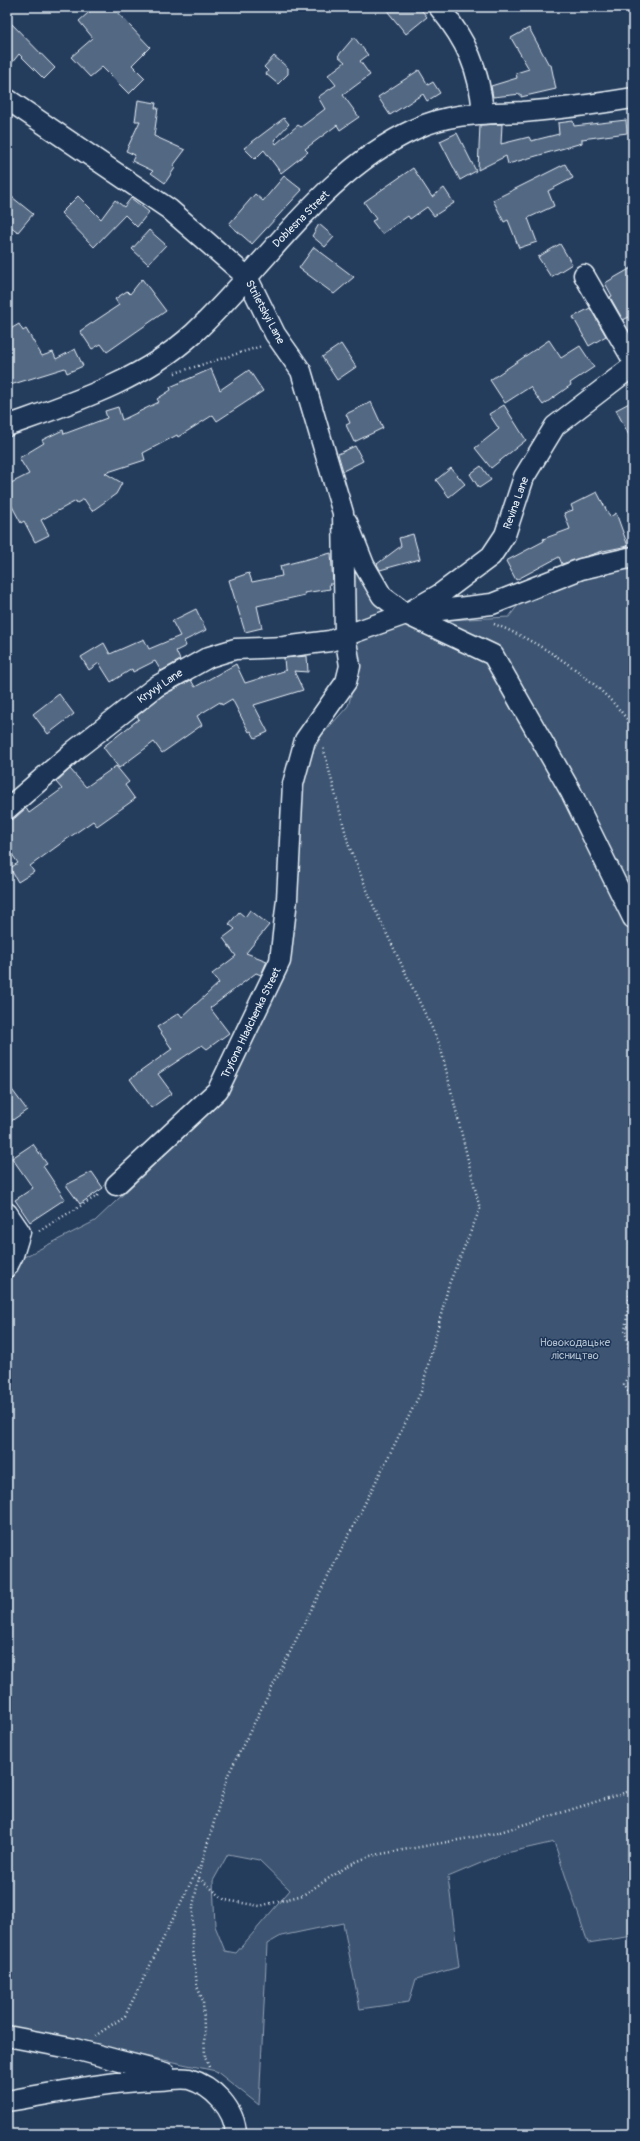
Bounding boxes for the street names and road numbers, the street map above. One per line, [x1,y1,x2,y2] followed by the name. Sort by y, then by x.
[270,188,332,250] street label: Doblesna Street
[243,278,288,347] street label: Striletskyi Lane
[500,474,532,531] street label: Revina Lane
[135,666,186,706] street label: Kryvyi Lane
[218,965,284,1081] street label: Tryfona Hladchenka Street

